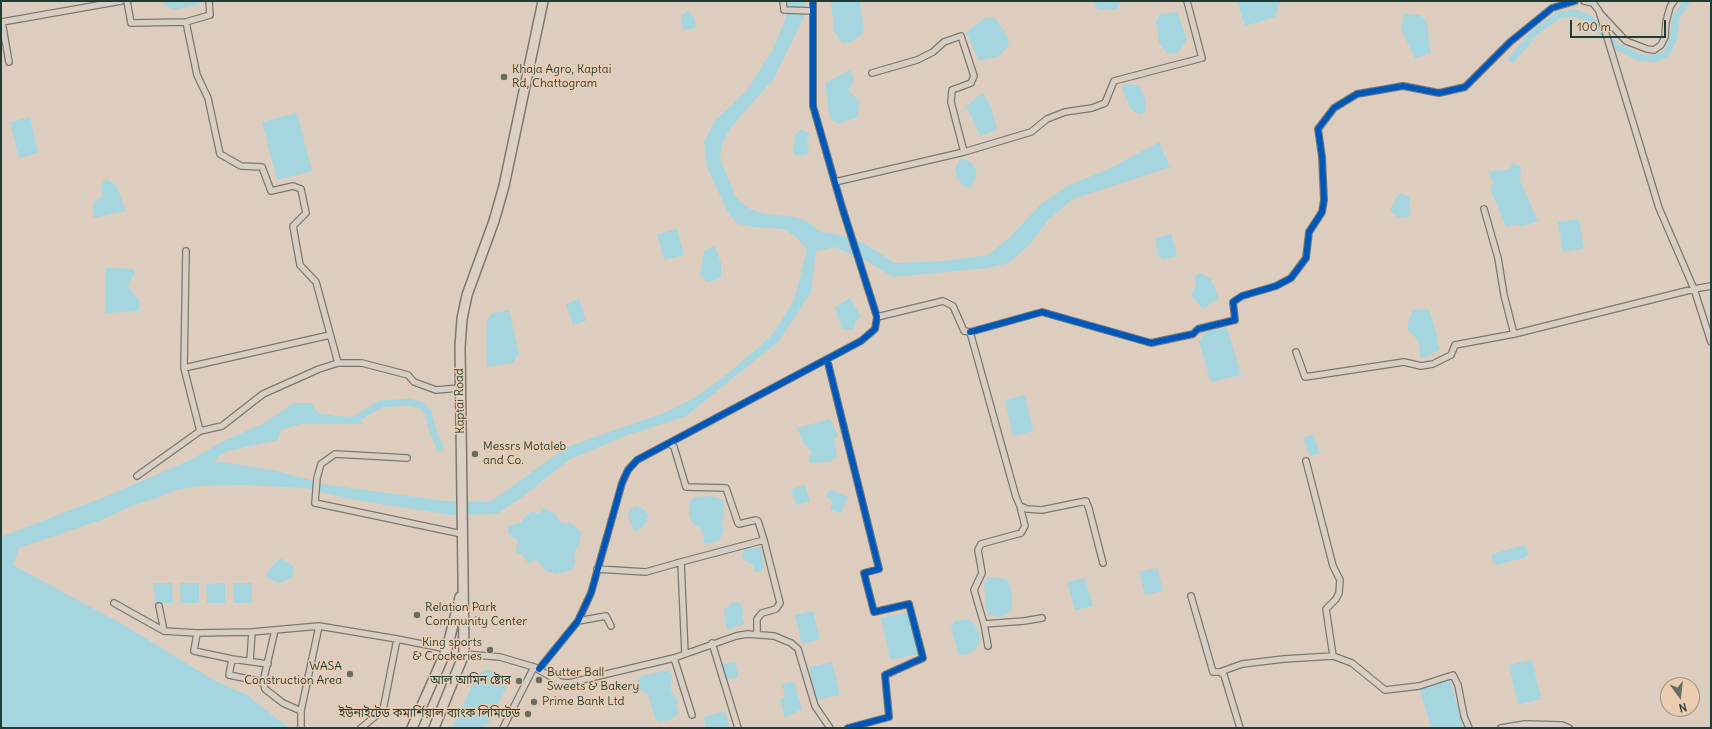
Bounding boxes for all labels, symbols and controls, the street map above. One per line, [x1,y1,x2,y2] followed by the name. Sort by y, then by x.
[1572,12,1668,38] scale bar
[1577,19,1611,34] text: 100 m
[512,63,611,91] place label: Khaja Agro, Kaptai Rd, Chattogram
[499,72,509,82] marker: Khaja Agro, Kaptai Rd, Chattogram
[452,368,468,434] street label: Kaptai Road
[483,440,566,468] place label: Messrs Motaleb and Co.
[470,449,480,459] marker: Messrs Motaleb and Co.
[425,601,527,629] place label: Relation Park Community Center
[412,610,422,620] marker: Relation Park Community Center
[412,636,482,664] place label: King sports & Crockeries
[485,645,495,655] marker: King sports & Crockeries
[244,660,342,688] place label: WASA Construction Area
[547,666,639,694] place label: Butter Ball Sweets & Bakery
[345,669,355,679] marker: WASA Construction Area
[430,674,511,688] place label: আল আমিন ষ্টোর
[534,675,544,685] marker: Butter Ball Sweets & Bakery
[514,676,524,686] marker: আল আমিন ষ্টোর
[1660,677,1700,717] north arrow
[542,695,625,709] place label: Prime Bank Ltd
[529,697,539,707] marker: Prime Bank Ltd
[1677,700,1688,715] text: N
[339,707,520,721] place label: ইউনাইটেড কমার্শিয়াল ব্যাংক লিমিটেড
[523,709,533,719] marker: ইউনাইটেড কমার্শিয়াল ব্যাংক লিমিটেড

